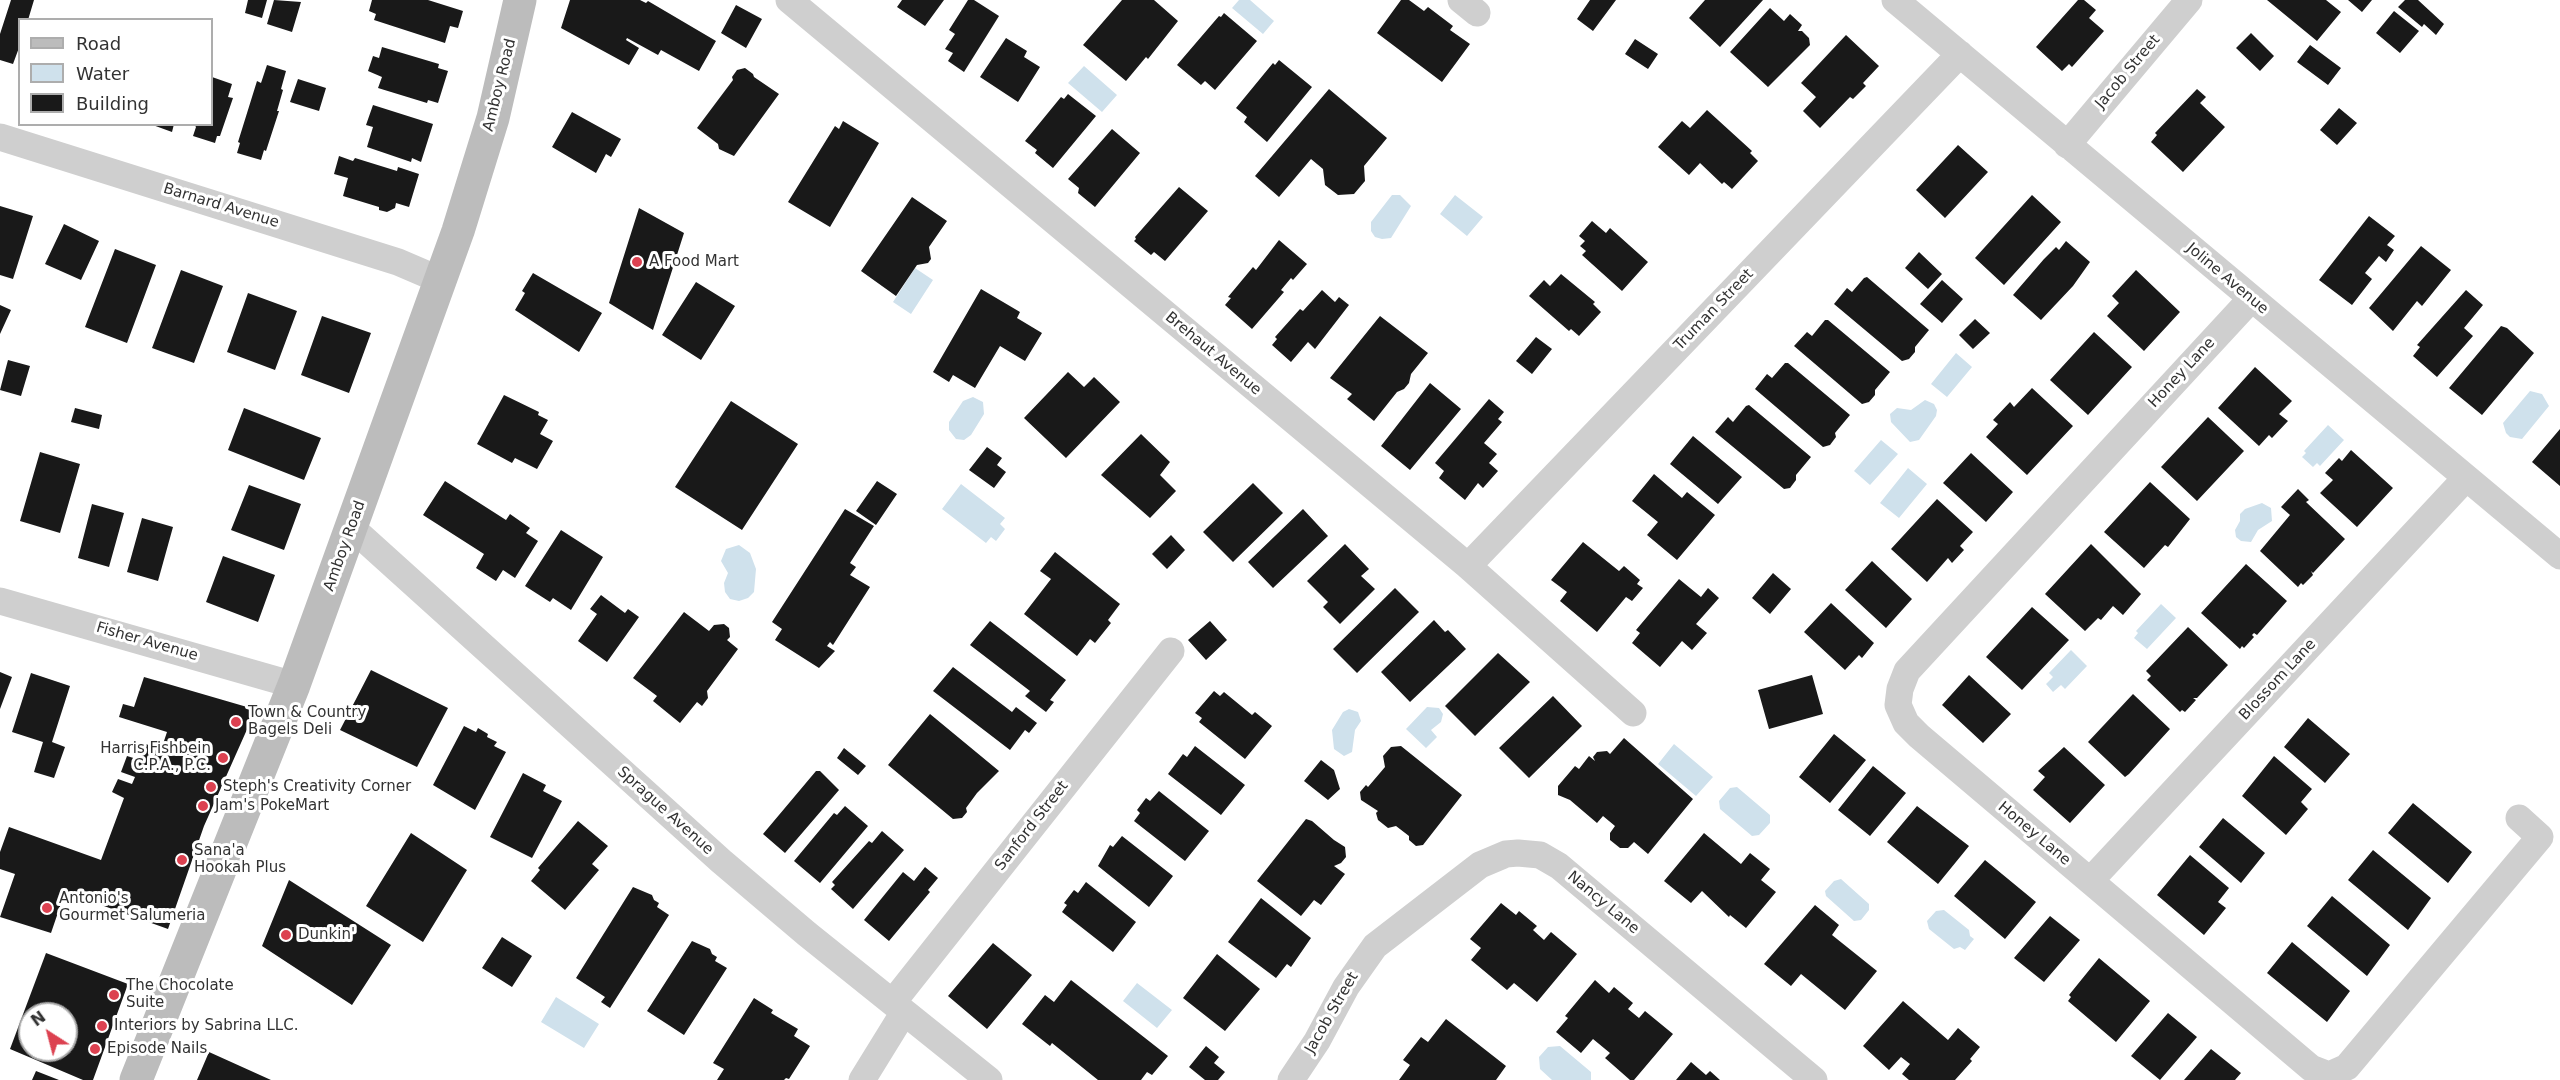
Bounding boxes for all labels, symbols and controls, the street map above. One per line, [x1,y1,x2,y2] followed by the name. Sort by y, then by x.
[18,18,213,126] legend
[2092,31,2164,113] street label: Jacob Street
[76,33,121,54] text: Road
[480,37,520,133] street label: Amboy Road
[76,63,129,84] text: Water
[76,93,149,114] text: Building
[161,180,281,232] street label: Barnard Avenue
[2182,240,2272,318] street label: Joline Avenue
[649,253,739,271] place label: A Food Mart
[630,255,644,269] marker: A Food Mart
[1671,266,1757,354] street label: Truman Street
[1161,309,1265,399] street label: Brehaut Avenue
[2145,334,2219,412] street label: Honey Lane
[320,498,370,594] street label: Amboy Road
[94,619,200,665] street label: Fisher Avenue
[2236,636,2320,724] street label: Blossom Lane
[248,704,366,739] place label: Town & Country Bagels Deli
[229,715,243,729] marker: Town & Country Bagels Deli
[100,740,211,775] place label: Harris Fishbein C.P.A., P.C.
[216,751,230,765] marker: Harris Fishbein C.P.A., P.C.
[613,763,717,859] street label: Sprague Avenue
[223,778,411,796] place label: Steph's Creativity Corner
[992,778,1072,874] street label: Sanford Street
[204,780,218,794] marker: Steph's Creativity Corner
[215,797,329,815] place label: Jam's PokeMart
[1994,798,2074,870] street label: Honey Lane
[196,799,210,813] marker: Jam's PokeMart
[194,842,286,877] place label: Sana'a Hookah Plus
[175,853,189,867] marker: Sana'a Hookah Plus
[1563,868,1643,938] street label: Nancy Lane
[59,890,205,925] place label: Antonio's Gourmet Salumeria
[40,901,54,915] marker: Antonio's Gourmet Salumeria
[298,926,355,944] place label: Dunkin'
[279,928,293,942] marker: Dunkin'
[1301,969,1363,1057] street label: Jacob Street
[126,977,234,1012] place label: The Chocolate Suite
[107,988,121,1002] marker: The Chocolate Suite
[18,1002,78,1062] north arrow
[27,1007,49,1030] text: N
[114,1017,298,1035] place label: Interiors by Sabrina LLC.
[95,1019,109,1033] marker: Interiors by Sabrina LLC.
[107,1040,207,1058] place label: Episode Nails
[88,1042,102,1056] marker: Episode Nails

